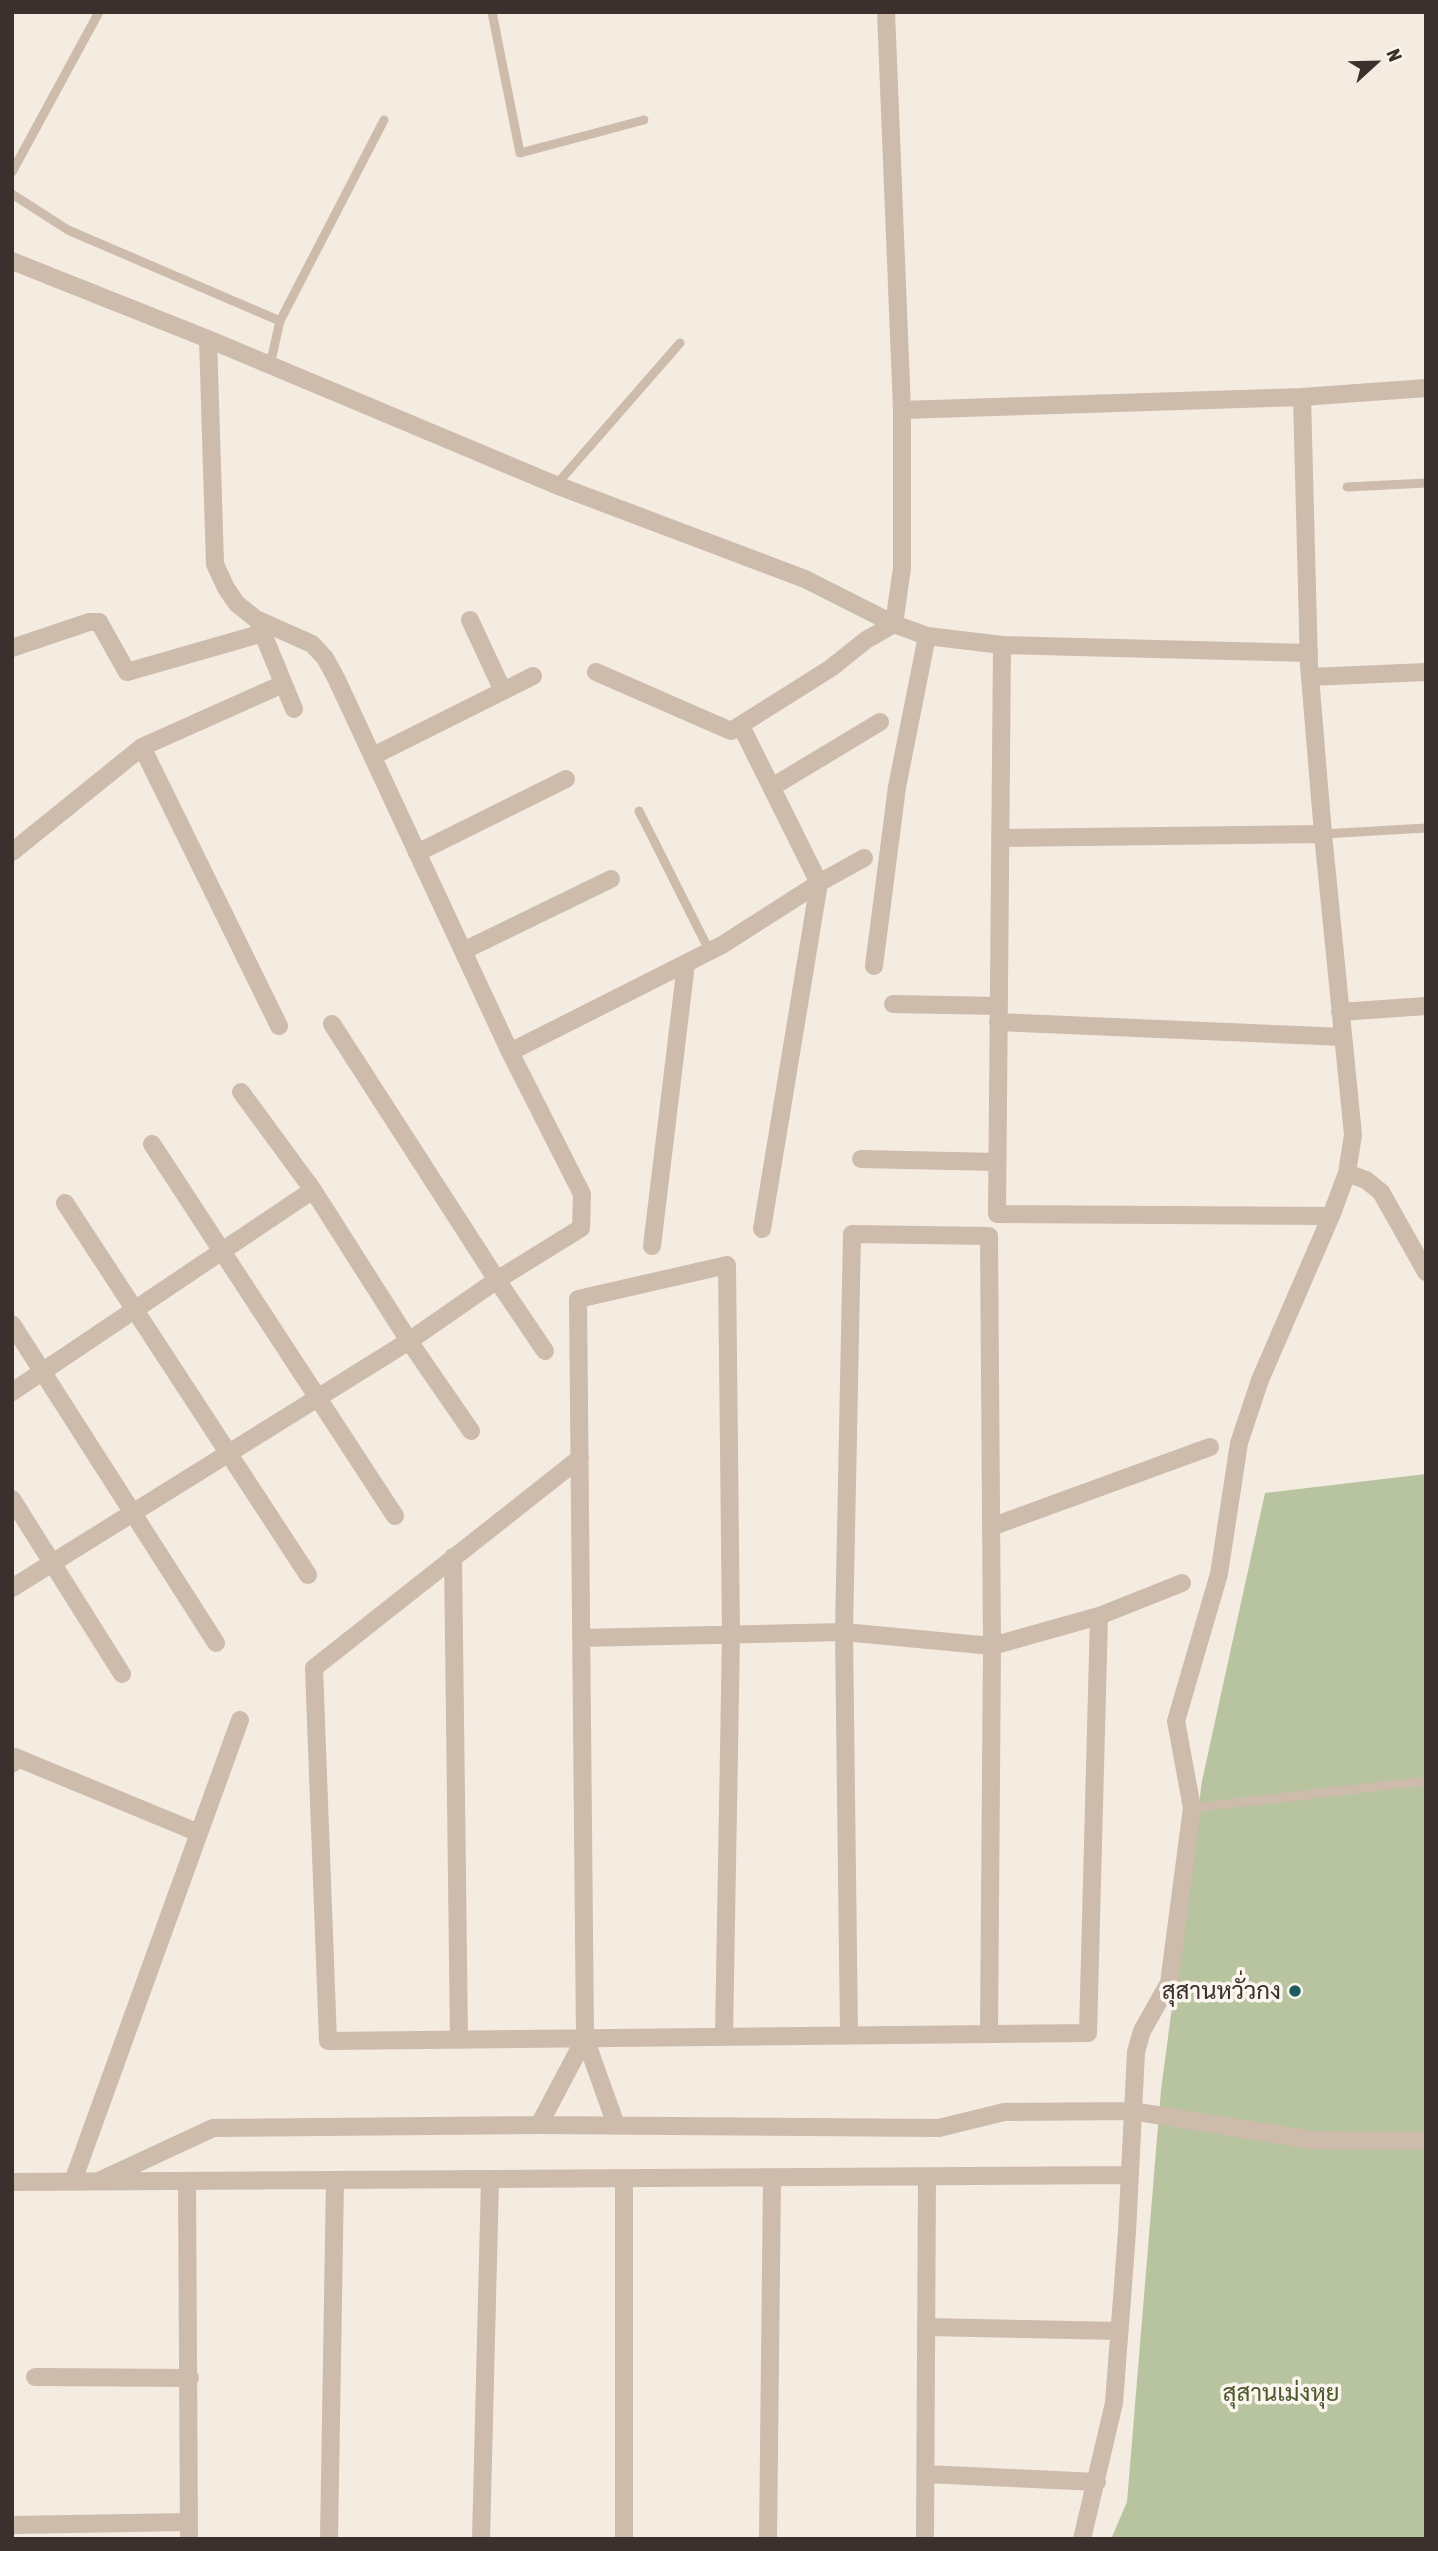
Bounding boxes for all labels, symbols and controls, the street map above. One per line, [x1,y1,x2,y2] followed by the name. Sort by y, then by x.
[1340,28,1410,98] north arrow
[1382,46,1407,64] text: N
[1162,1977,1281,2005] place label: สุสานหวั่วกง
[1287,1983,1303,1999] marker: สุสานหวั่วกง
[1223,2379,1339,2407] park label: สุสานเม่งหุย

